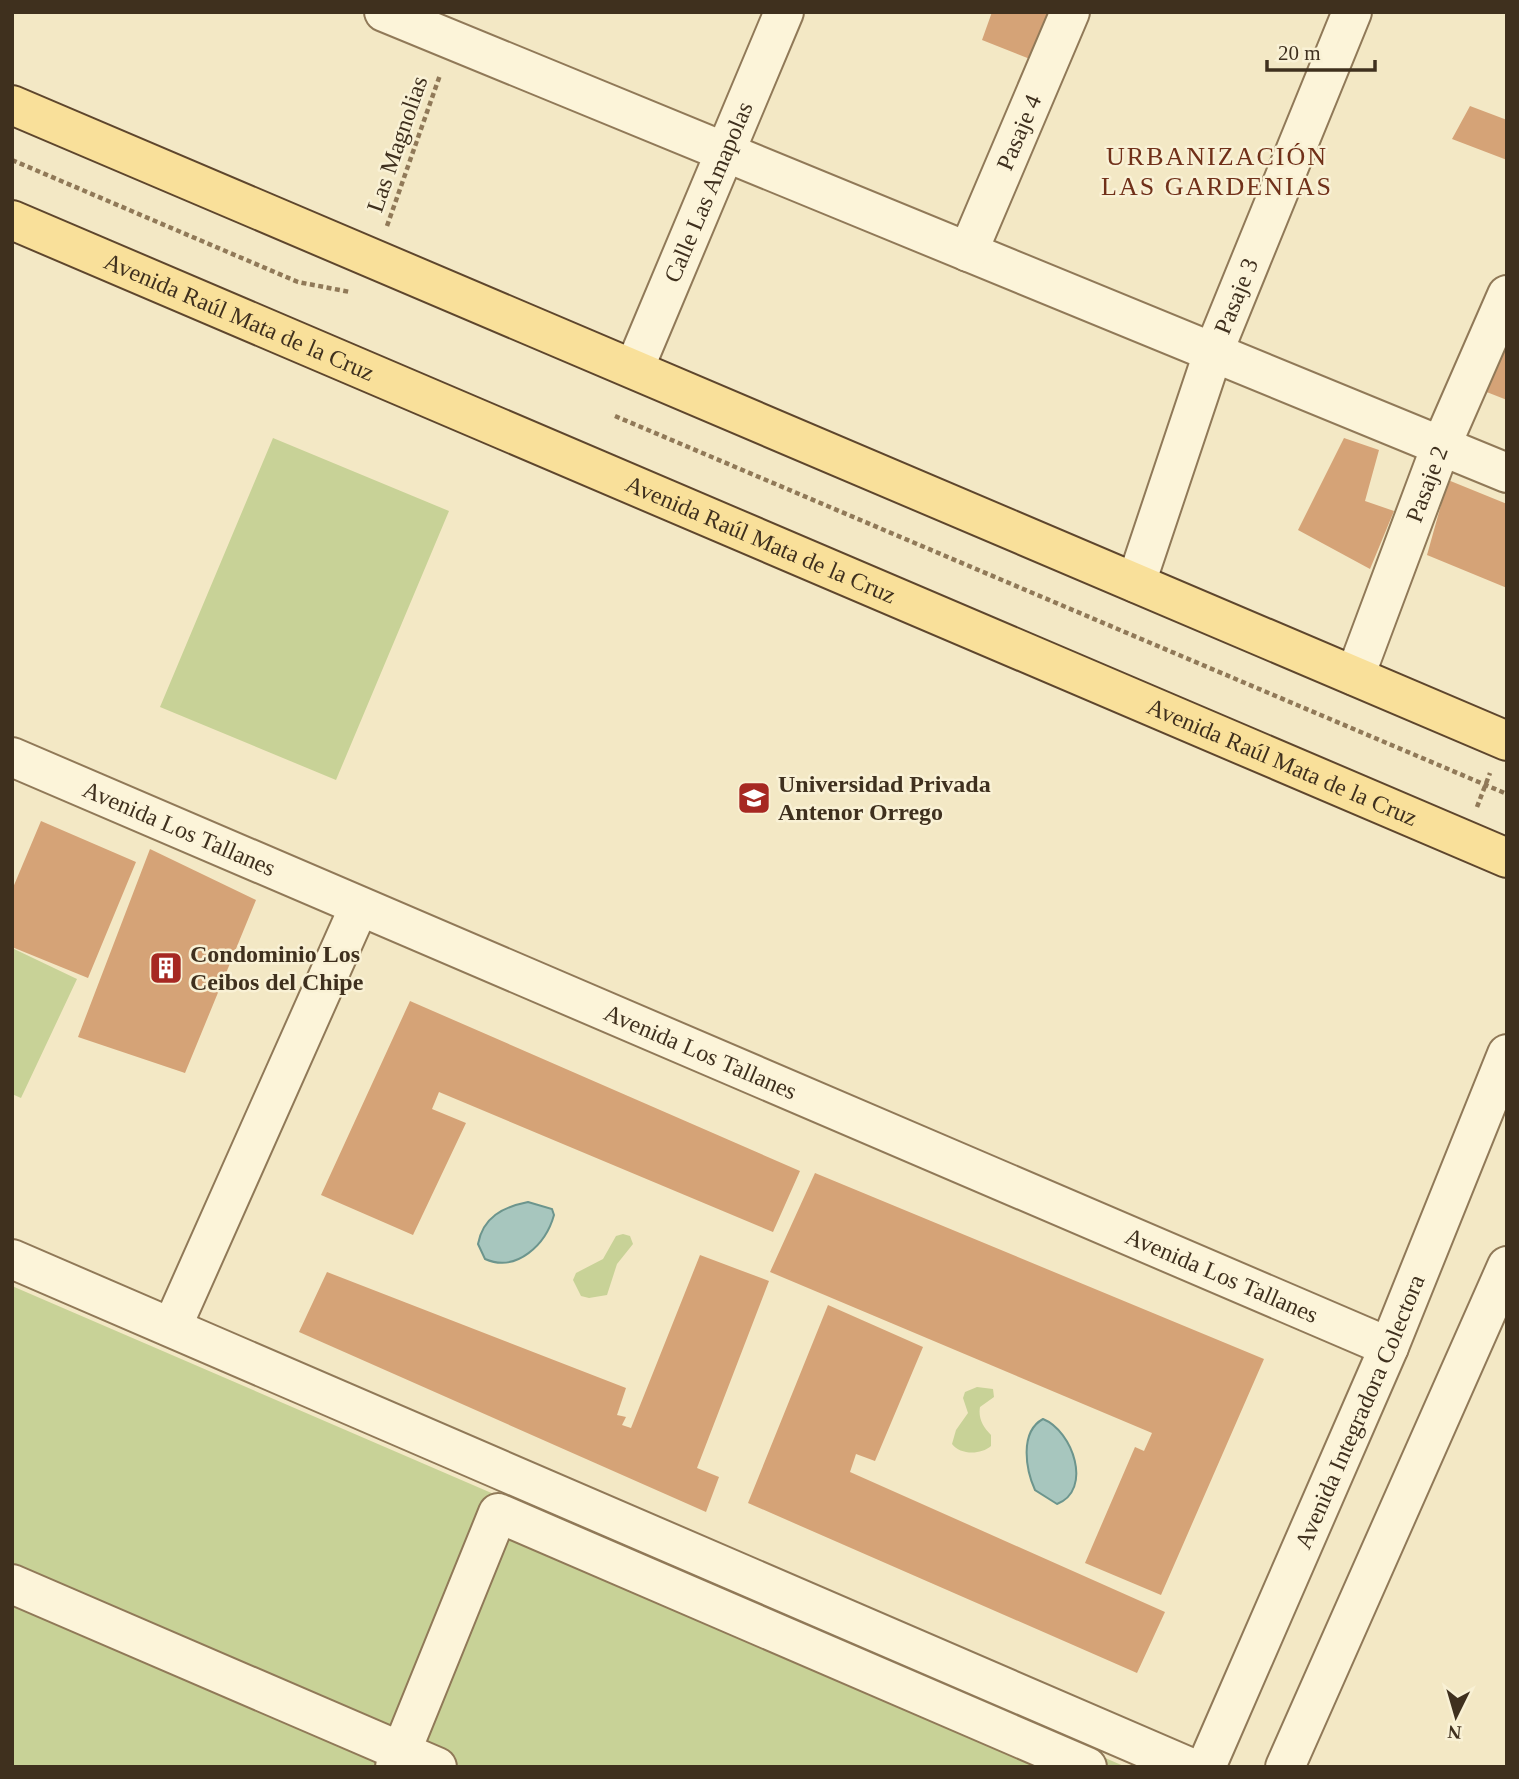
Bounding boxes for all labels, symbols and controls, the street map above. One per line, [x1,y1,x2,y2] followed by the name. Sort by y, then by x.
[1267,28,1376,72] scale bar
[1278,41,1321,65] text: 20 m
[362,73,432,215] street label: Las Magnolias
[991,91,1046,174] street label: Pasaje 4
[659,98,758,286] street label: Calle Las Amapolas
[1101,142,1333,201] district label: URBANIZACIÓN LAS GARDENIAS
[100,248,378,386] street label: Avenida Raúl Mata de la Cruz
[1209,254,1263,338] street label: Pasaje 3
[1401,442,1453,526] street label: Pasaje 2
[622,470,900,609] street label: Avenida Raúl Mata de la Cruz
[1143,693,1421,831] street label: Avenida Raúl Mata de la Cruz
[778,771,991,825] place label: Universidad Privada Antenor Orrego
[79,776,279,881] street label: Avenida Los Tallanes
[735,779,773,817] school or university icon: Universidad Privada Antenor Orrego
[190,941,364,995] place label: Condominio Los Ceibos del Chipe
[147,949,185,987] building icon: Condominio Los Ceibos del Chipe
[600,999,801,1105] street label: Avenida Los Tallanes
[1121,1223,1322,1328] street label: Avenida Los Tallanes
[1290,1271,1430,1553] street label: Avenida Integradora Colectora
[1421,1681,1491,1751] north arrow
[1447,1721,1462,1743] text: N

